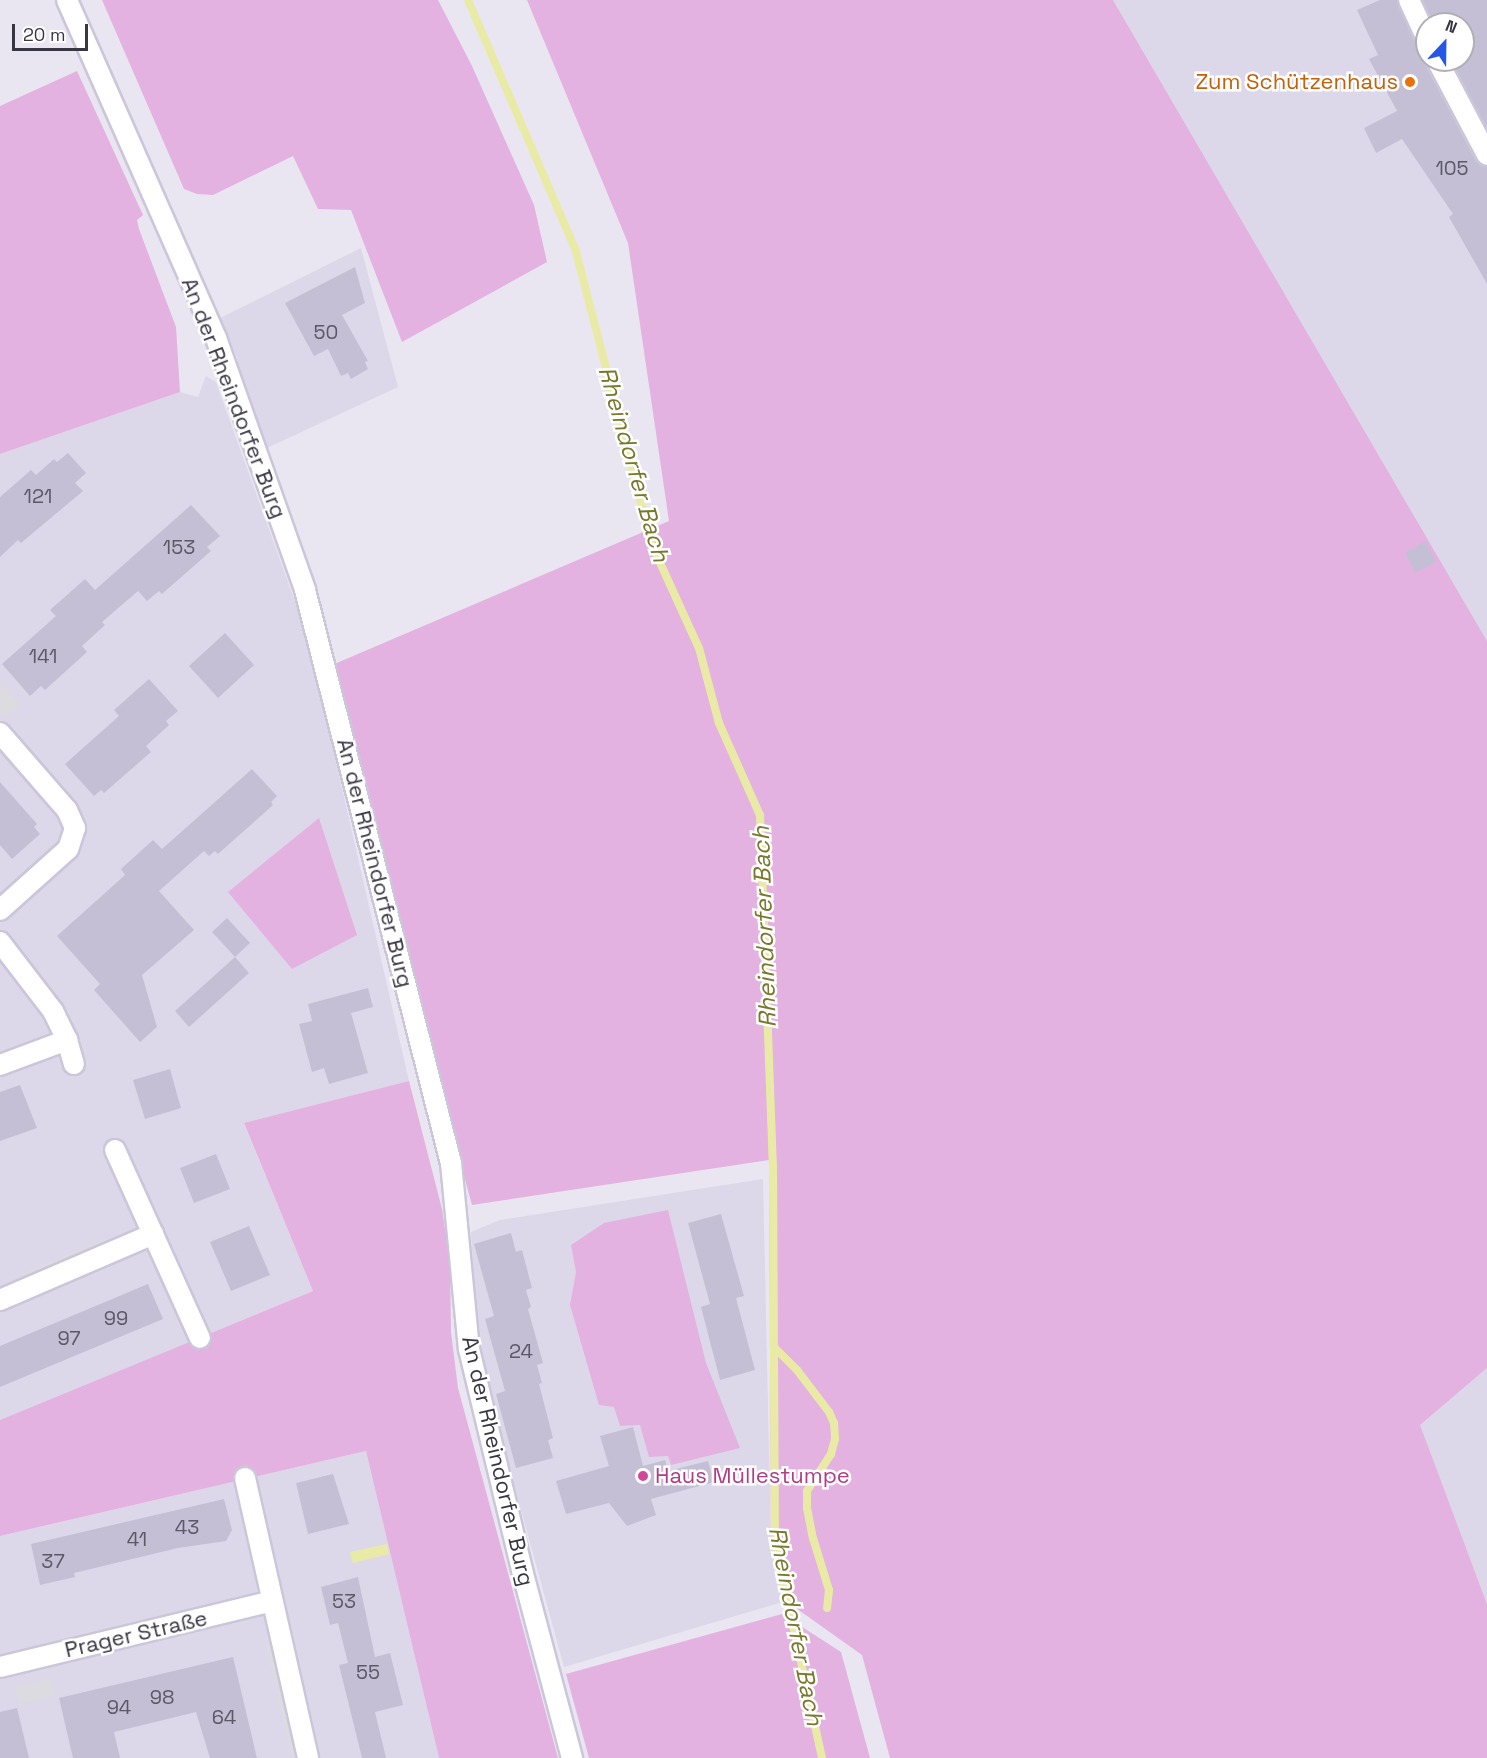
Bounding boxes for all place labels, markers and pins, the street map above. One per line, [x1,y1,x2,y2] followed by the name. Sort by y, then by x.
[1195,69,1398,95] place label: Zum Schützenhaus
[1403,75,1417,89] marker: Zum Schützenhaus
[655,1463,850,1489] place label: Haus Müllestumpe
[636,1469,650,1483] marker: Haus Müllestumpe

